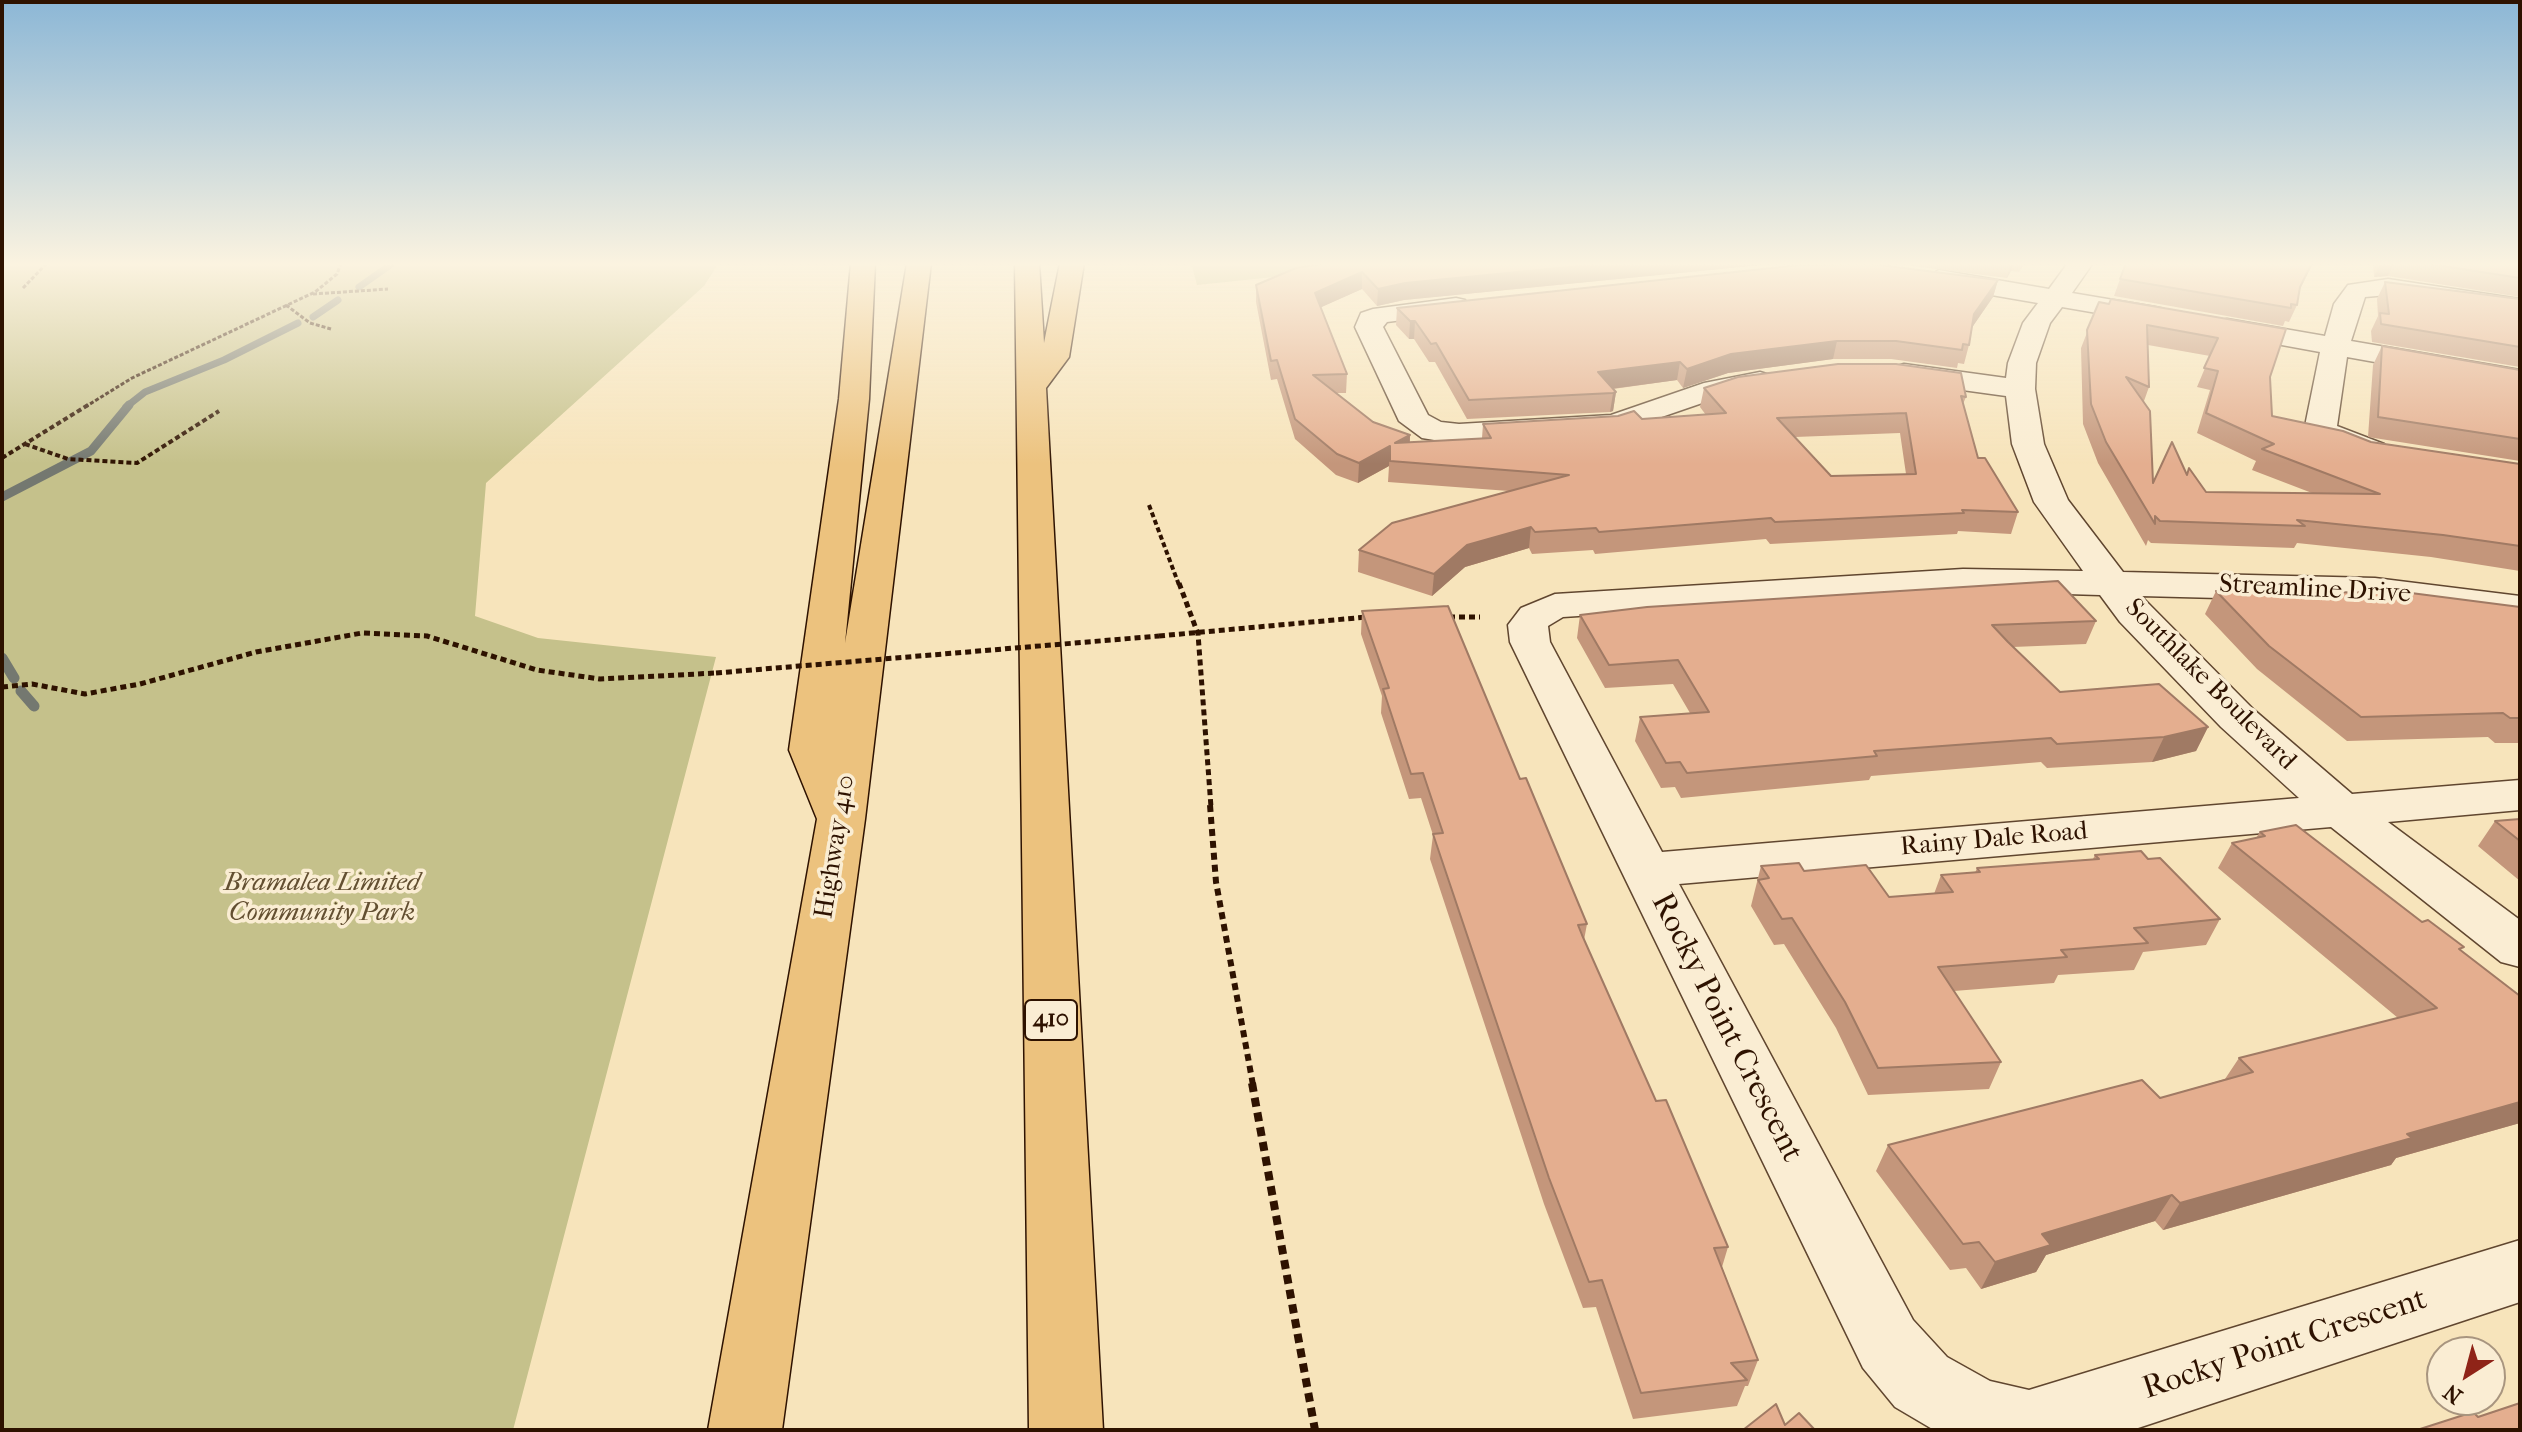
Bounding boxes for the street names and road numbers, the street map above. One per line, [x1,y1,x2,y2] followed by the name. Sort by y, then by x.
[2218,569,2412,611] street label: Streamline Drive
[2118,593,2302,777] street label: Southlake Boulevard
[809,773,863,921] street label: Highway 410
[1899,816,2089,864] street label: Rainy Dale Road
[1642,887,1810,1169] street label: Rocky Point Crescent
[1025,1000,1077,1040] road number: 410
[2138,1281,2432,1409] street label: Rocky Point Crescent

